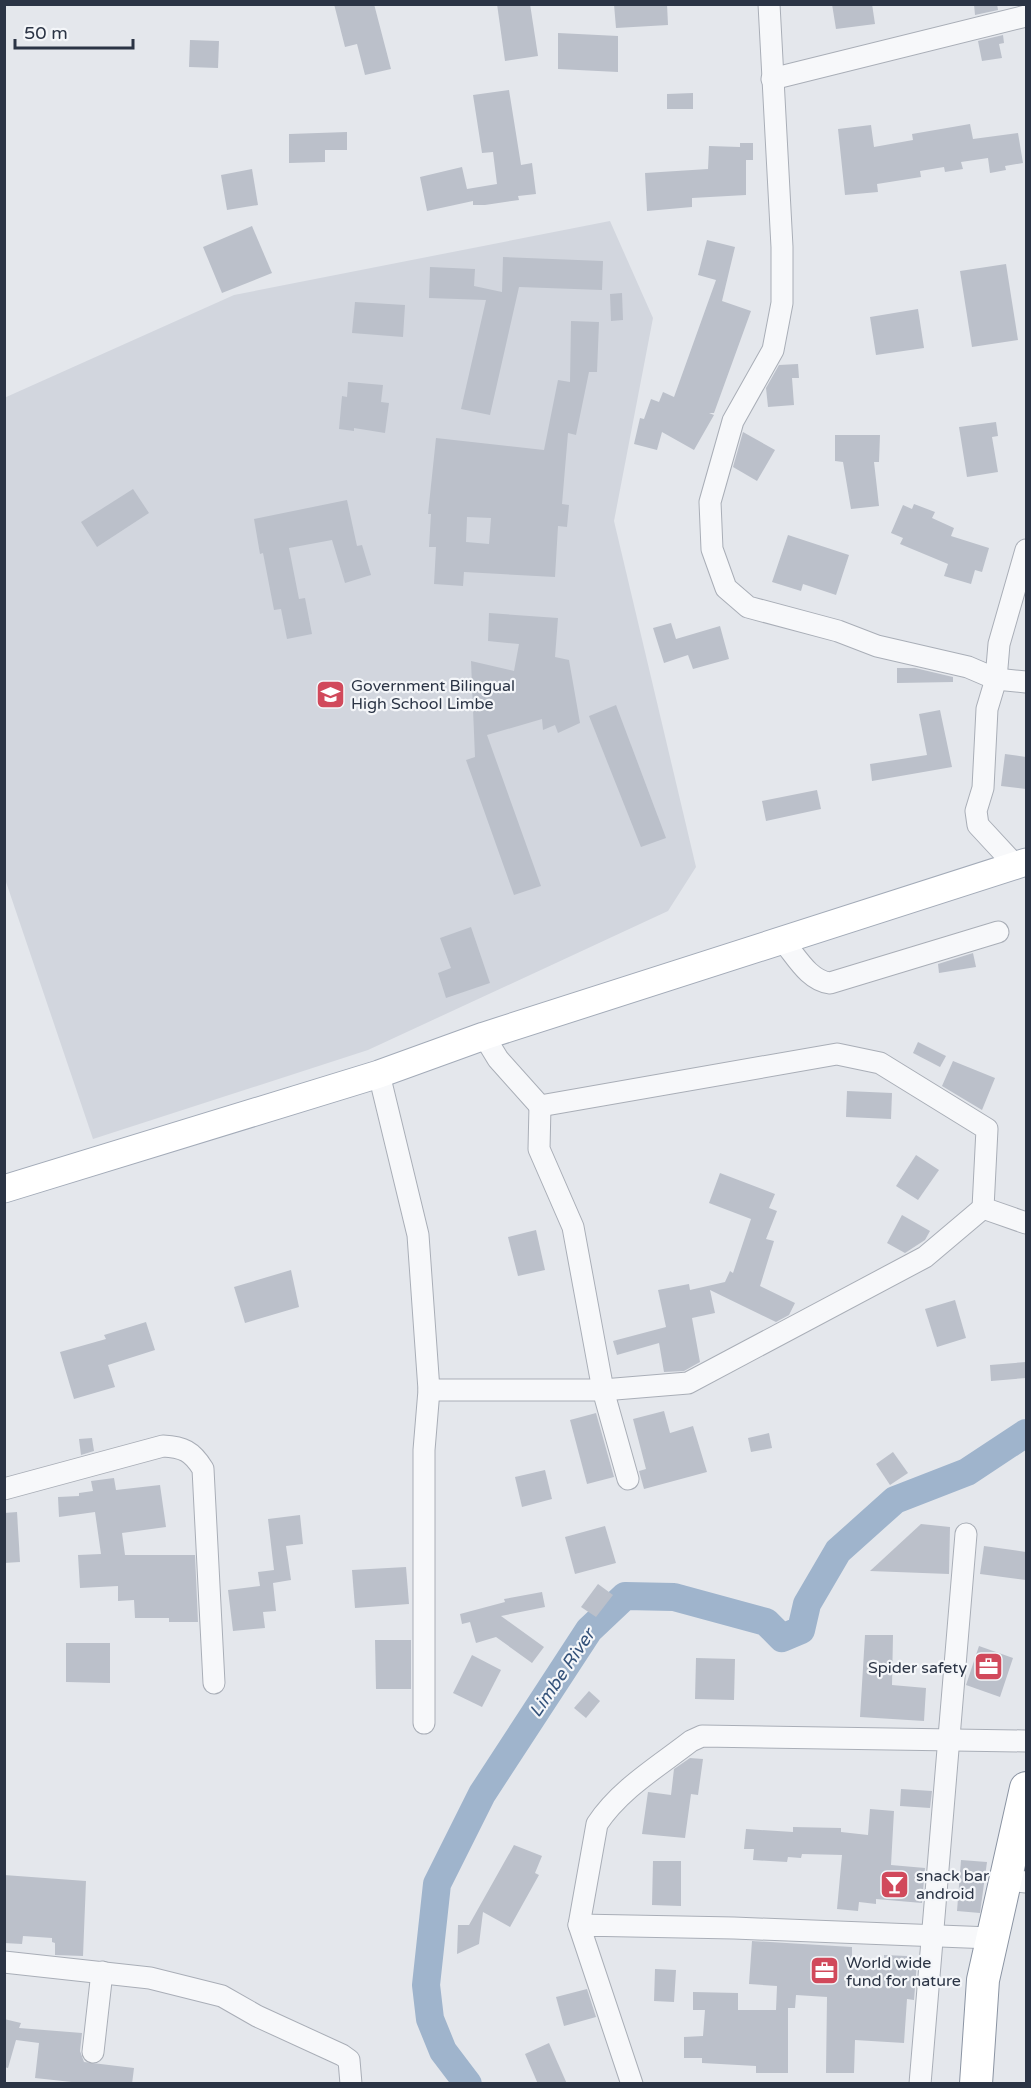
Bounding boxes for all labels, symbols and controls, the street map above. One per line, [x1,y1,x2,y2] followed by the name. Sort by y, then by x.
[15,12,134,50] scale bar
[24,22,68,44] text: 50 m
[351,676,515,714] place label: Government Bilingual High School Limbe
[314,678,346,710] school or university icon: Government Bilingual High School Limbe
[525,1623,601,1721] water label: Limbe River
[972,1651,1004,1683] office icon: Spider safety
[868,1658,967,1678] place label: Spider safety
[916,1866,990,1904] place label: snack bar android
[879,1868,911,1900] bar icon: snack bar android
[846,1953,961,1991] place label: World wide fund for nature
[809,1955,841,1987] office icon: World wide fund for nature

